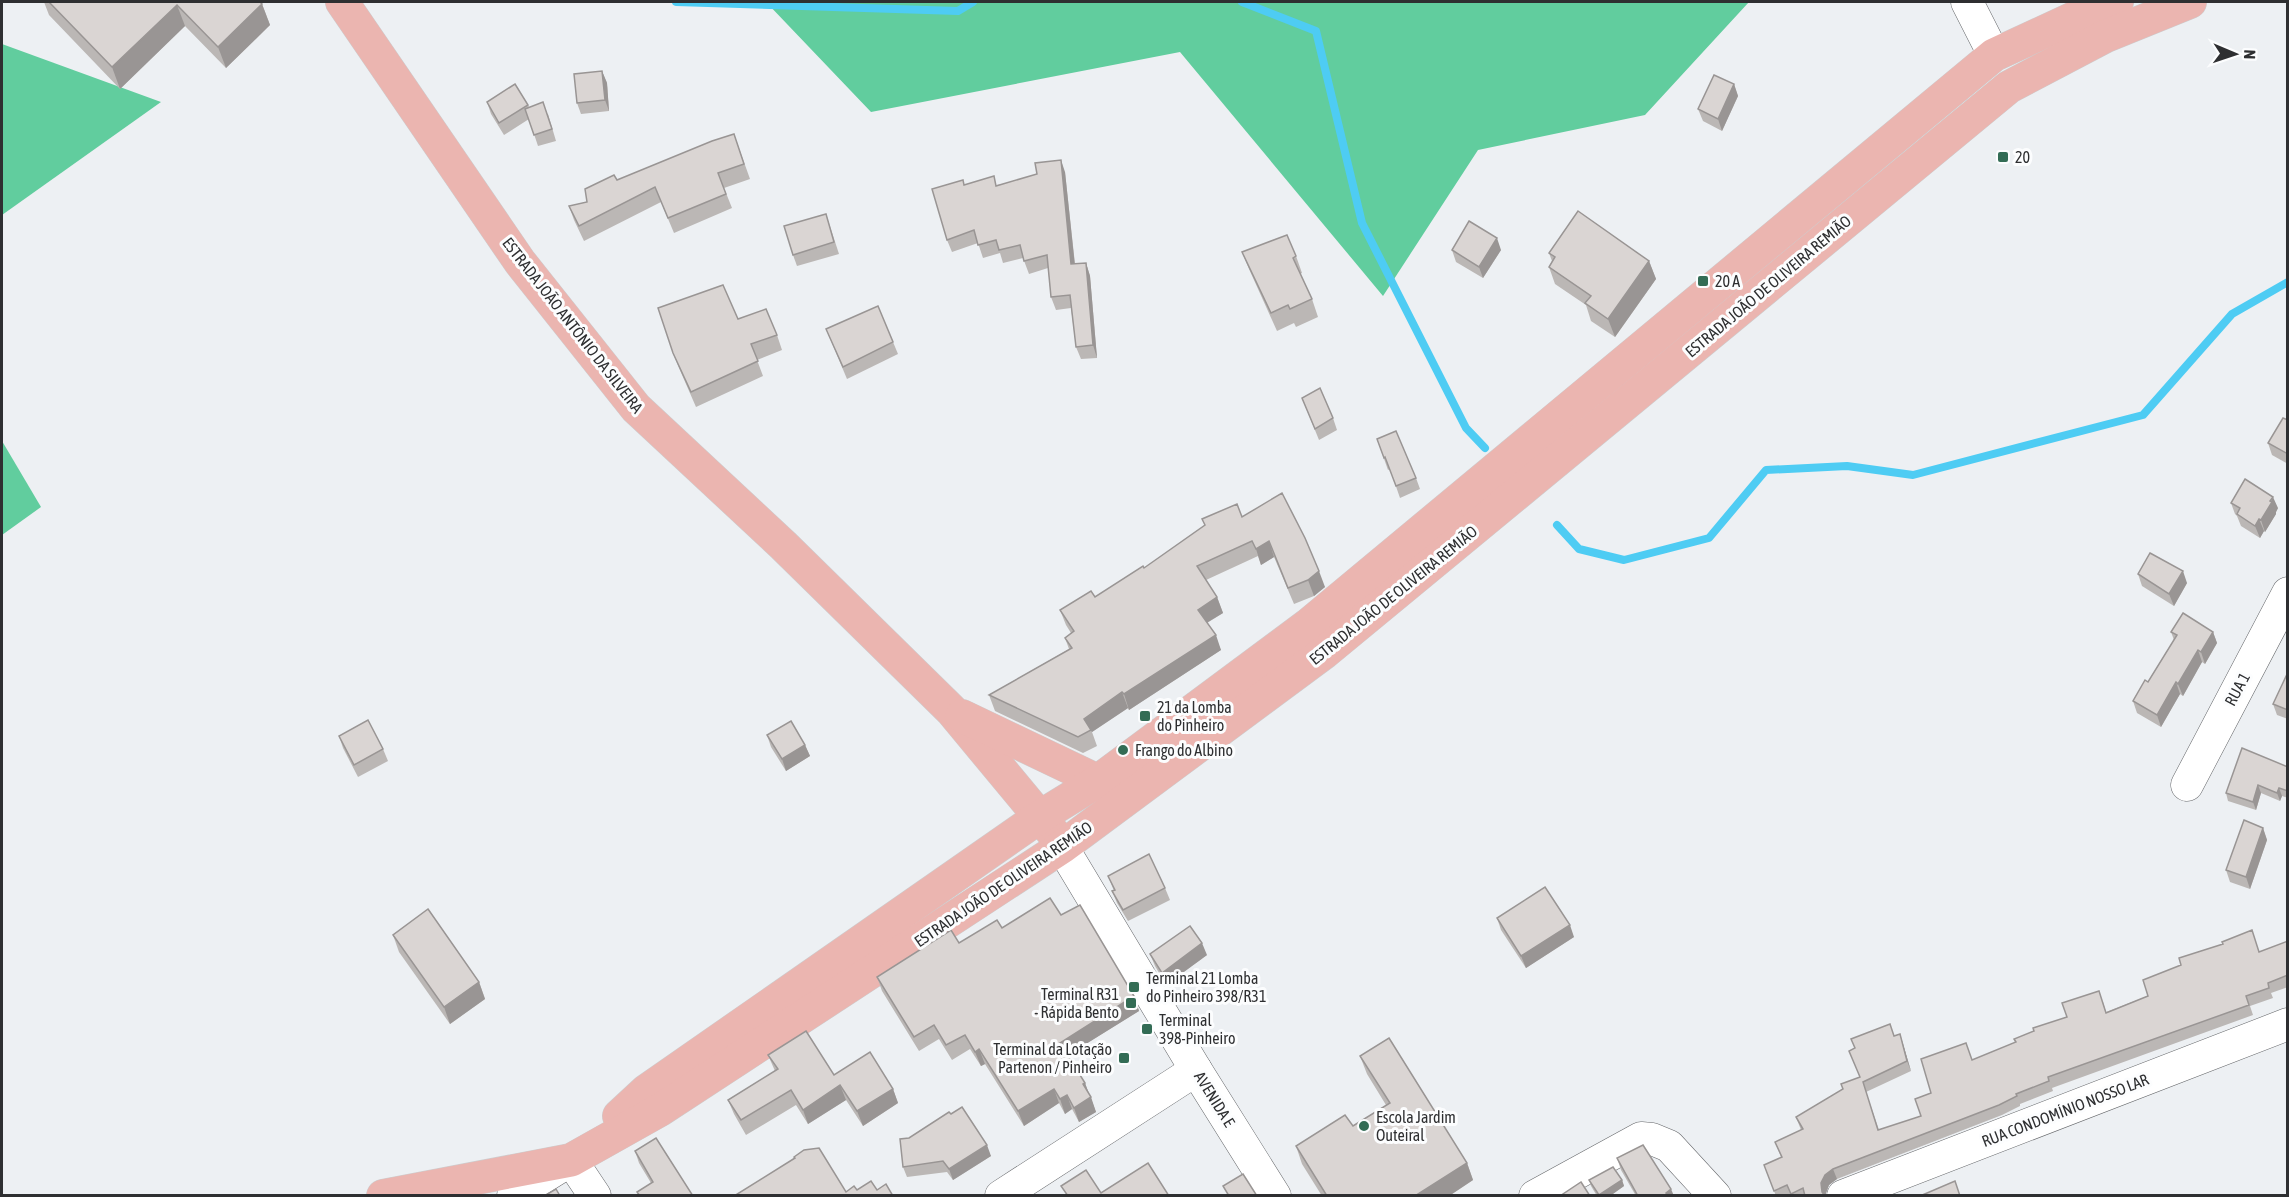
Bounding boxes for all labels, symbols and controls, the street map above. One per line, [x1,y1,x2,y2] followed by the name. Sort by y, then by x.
[2205,24,2265,84] north arrow
[2241,49,2259,60] text: N
[2015,148,2030,166] place label: 20
[1996,150,2010,164] marker: 20
[1682,211,1854,361] street label: ESTRADA JOÃO DE OLIVEIRA REMIÃO
[499,234,647,416] street label: ESTRADA JOÃO ANTÔNIO DA SILVEIRA
[1715,272,1740,290] place label: 20 A
[1696,274,1710,288] marker: 20 A
[1306,522,1480,668] street label: ESTRADA JOÃO DE OLIVEIRA REMIÃO
[2221,669,2253,709] street label: RUA 1
[1157,698,1232,734] place label: 21 da Lomba do Pinheiro
[1138,709,1152,723] marker: 21 da Lomba do Pinheiro
[1135,741,1233,760] place label: Frango do Albino
[1116,743,1130,757] marker: Frango do Albino
[911,818,1095,950] street label: ESTRADA JOÃO DE OLIVEIRA REMIÃO
[1146,969,1266,1005] place label: Terminal 21 Lomba do Pinheiro 398/R31
[1127,980,1141,994] marker: Terminal 21 Lomba do Pinheiro 398/R31
[1034,985,1119,1022] place label: Terminal R31 - Rápida Bento
[1124,996,1138,1010] marker: Terminal R31 - Rápida Bento
[1159,1011,1235,1047] place label: Terminal 398-Pinheiro
[1140,1022,1154,1036] marker: Terminal 398-Pinheiro
[993,1040,1112,1076] place label: Terminal da Lotação Partenon / Pinheiro
[1117,1051,1131,1065] marker: Terminal da Lotação Partenon / Pinheiro
[1191,1068,1239,1130] street label: AVENIDA E
[1979,1070,2151,1150] street label: RUA CONDOMÍNIO NOSSO LAR
[1376,1108,1456,1144] place label: Escola Jardim Outeiral
[1357,1119,1371,1133] marker: Escola Jardim Outeiral

